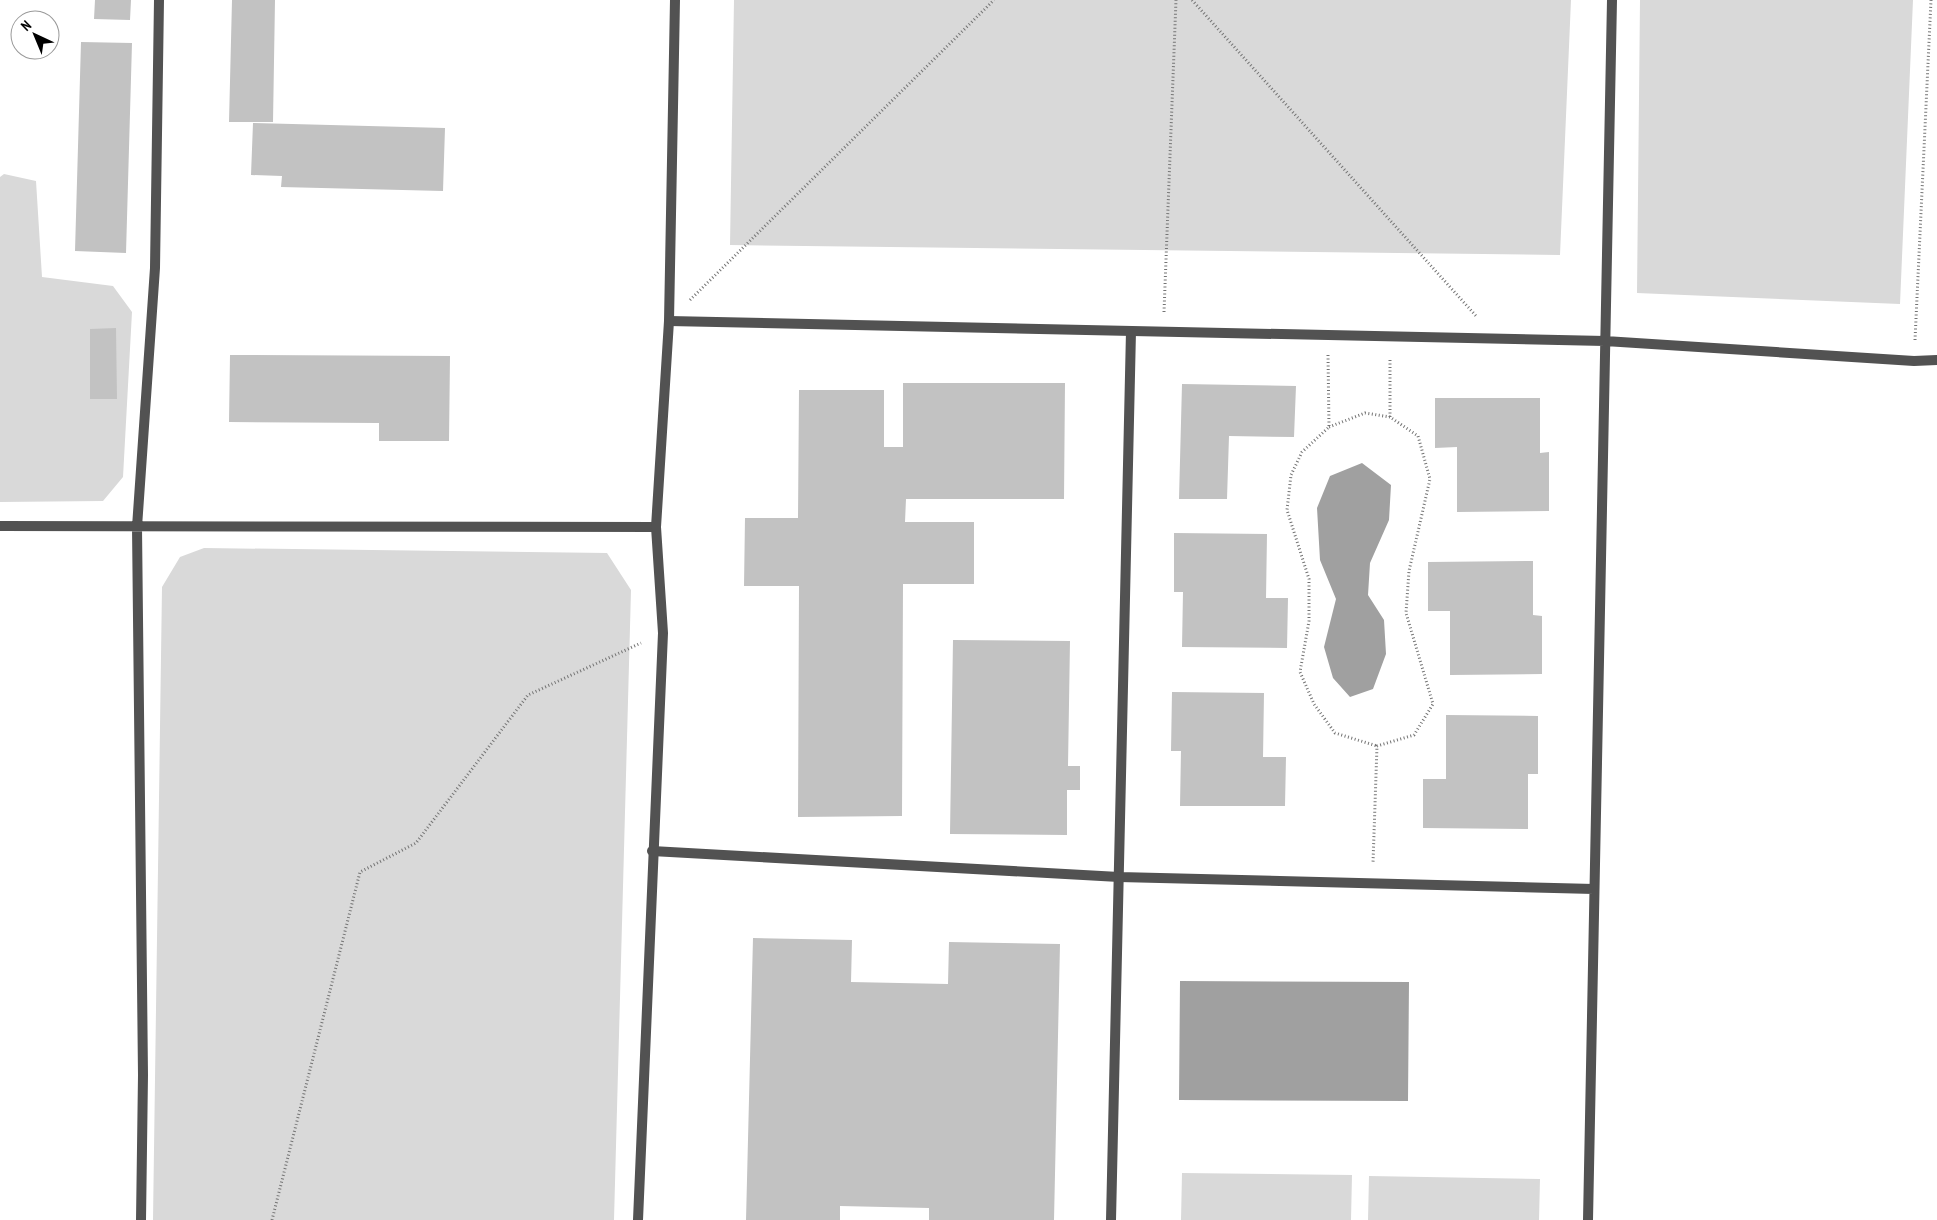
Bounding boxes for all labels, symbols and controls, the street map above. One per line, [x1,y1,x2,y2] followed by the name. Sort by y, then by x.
[10,10,60,60] north arrow
[17,17,35,35] text: N

